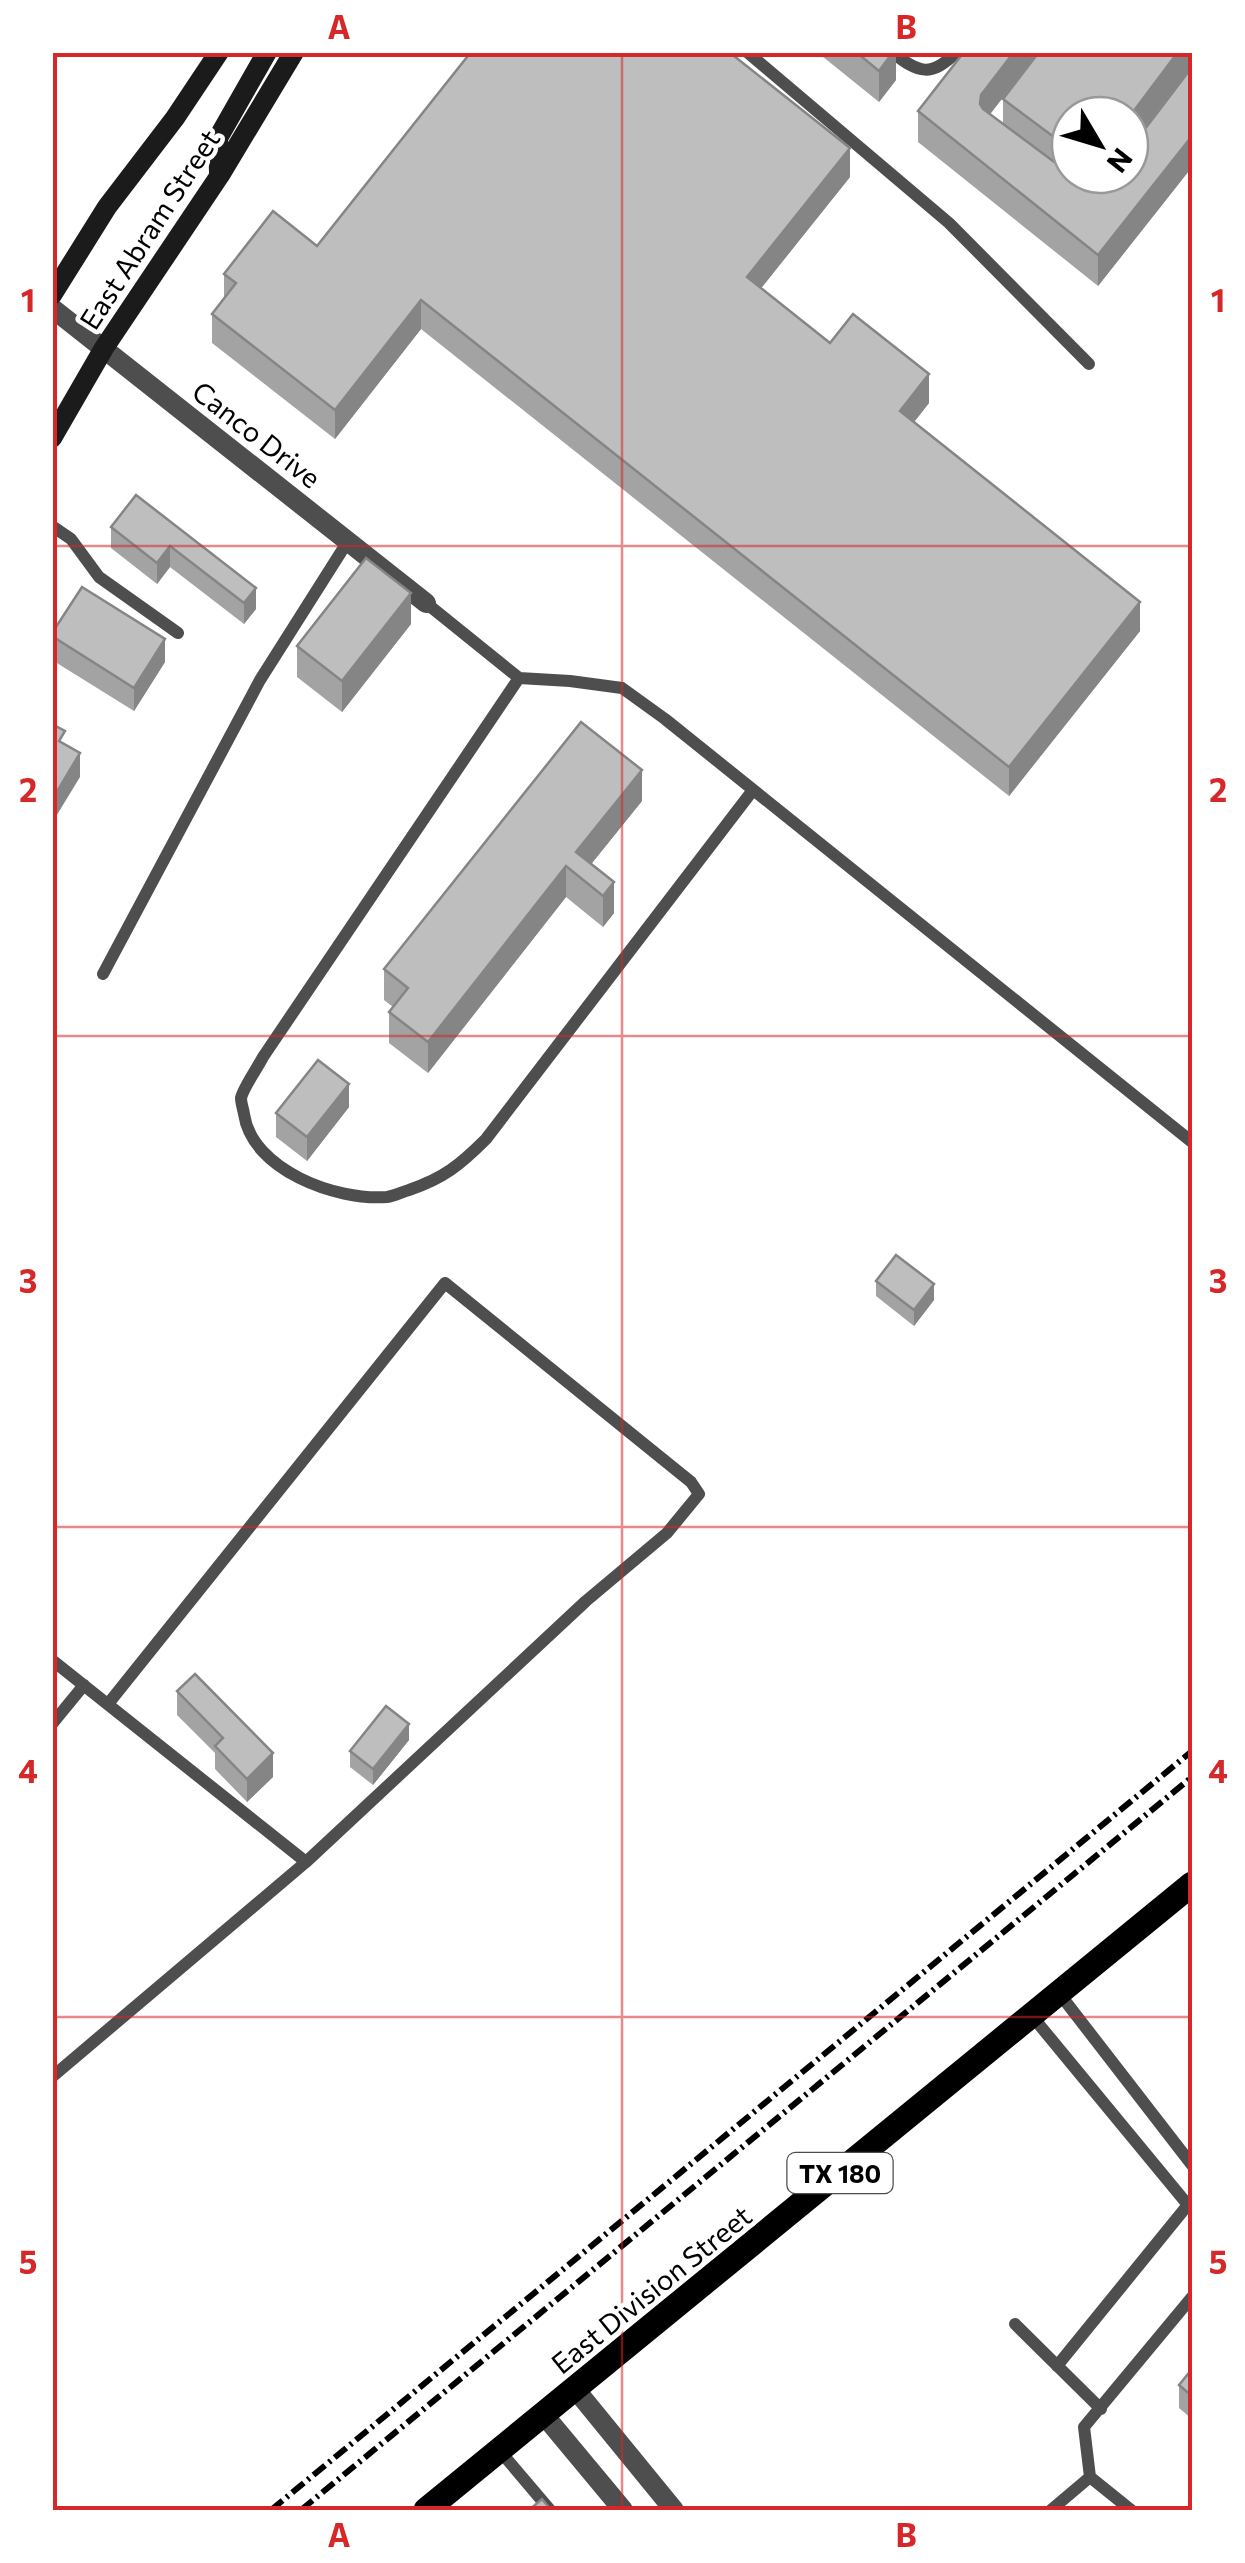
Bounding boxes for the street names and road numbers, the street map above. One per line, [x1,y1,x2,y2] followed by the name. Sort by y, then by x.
[72,123,226,335] street label: East Abram Street
[186,373,328,495] street label: Canco Drive
[788,2153,892,2193] road number: TX 180
[544,2198,758,2380] street label: East Division Street

